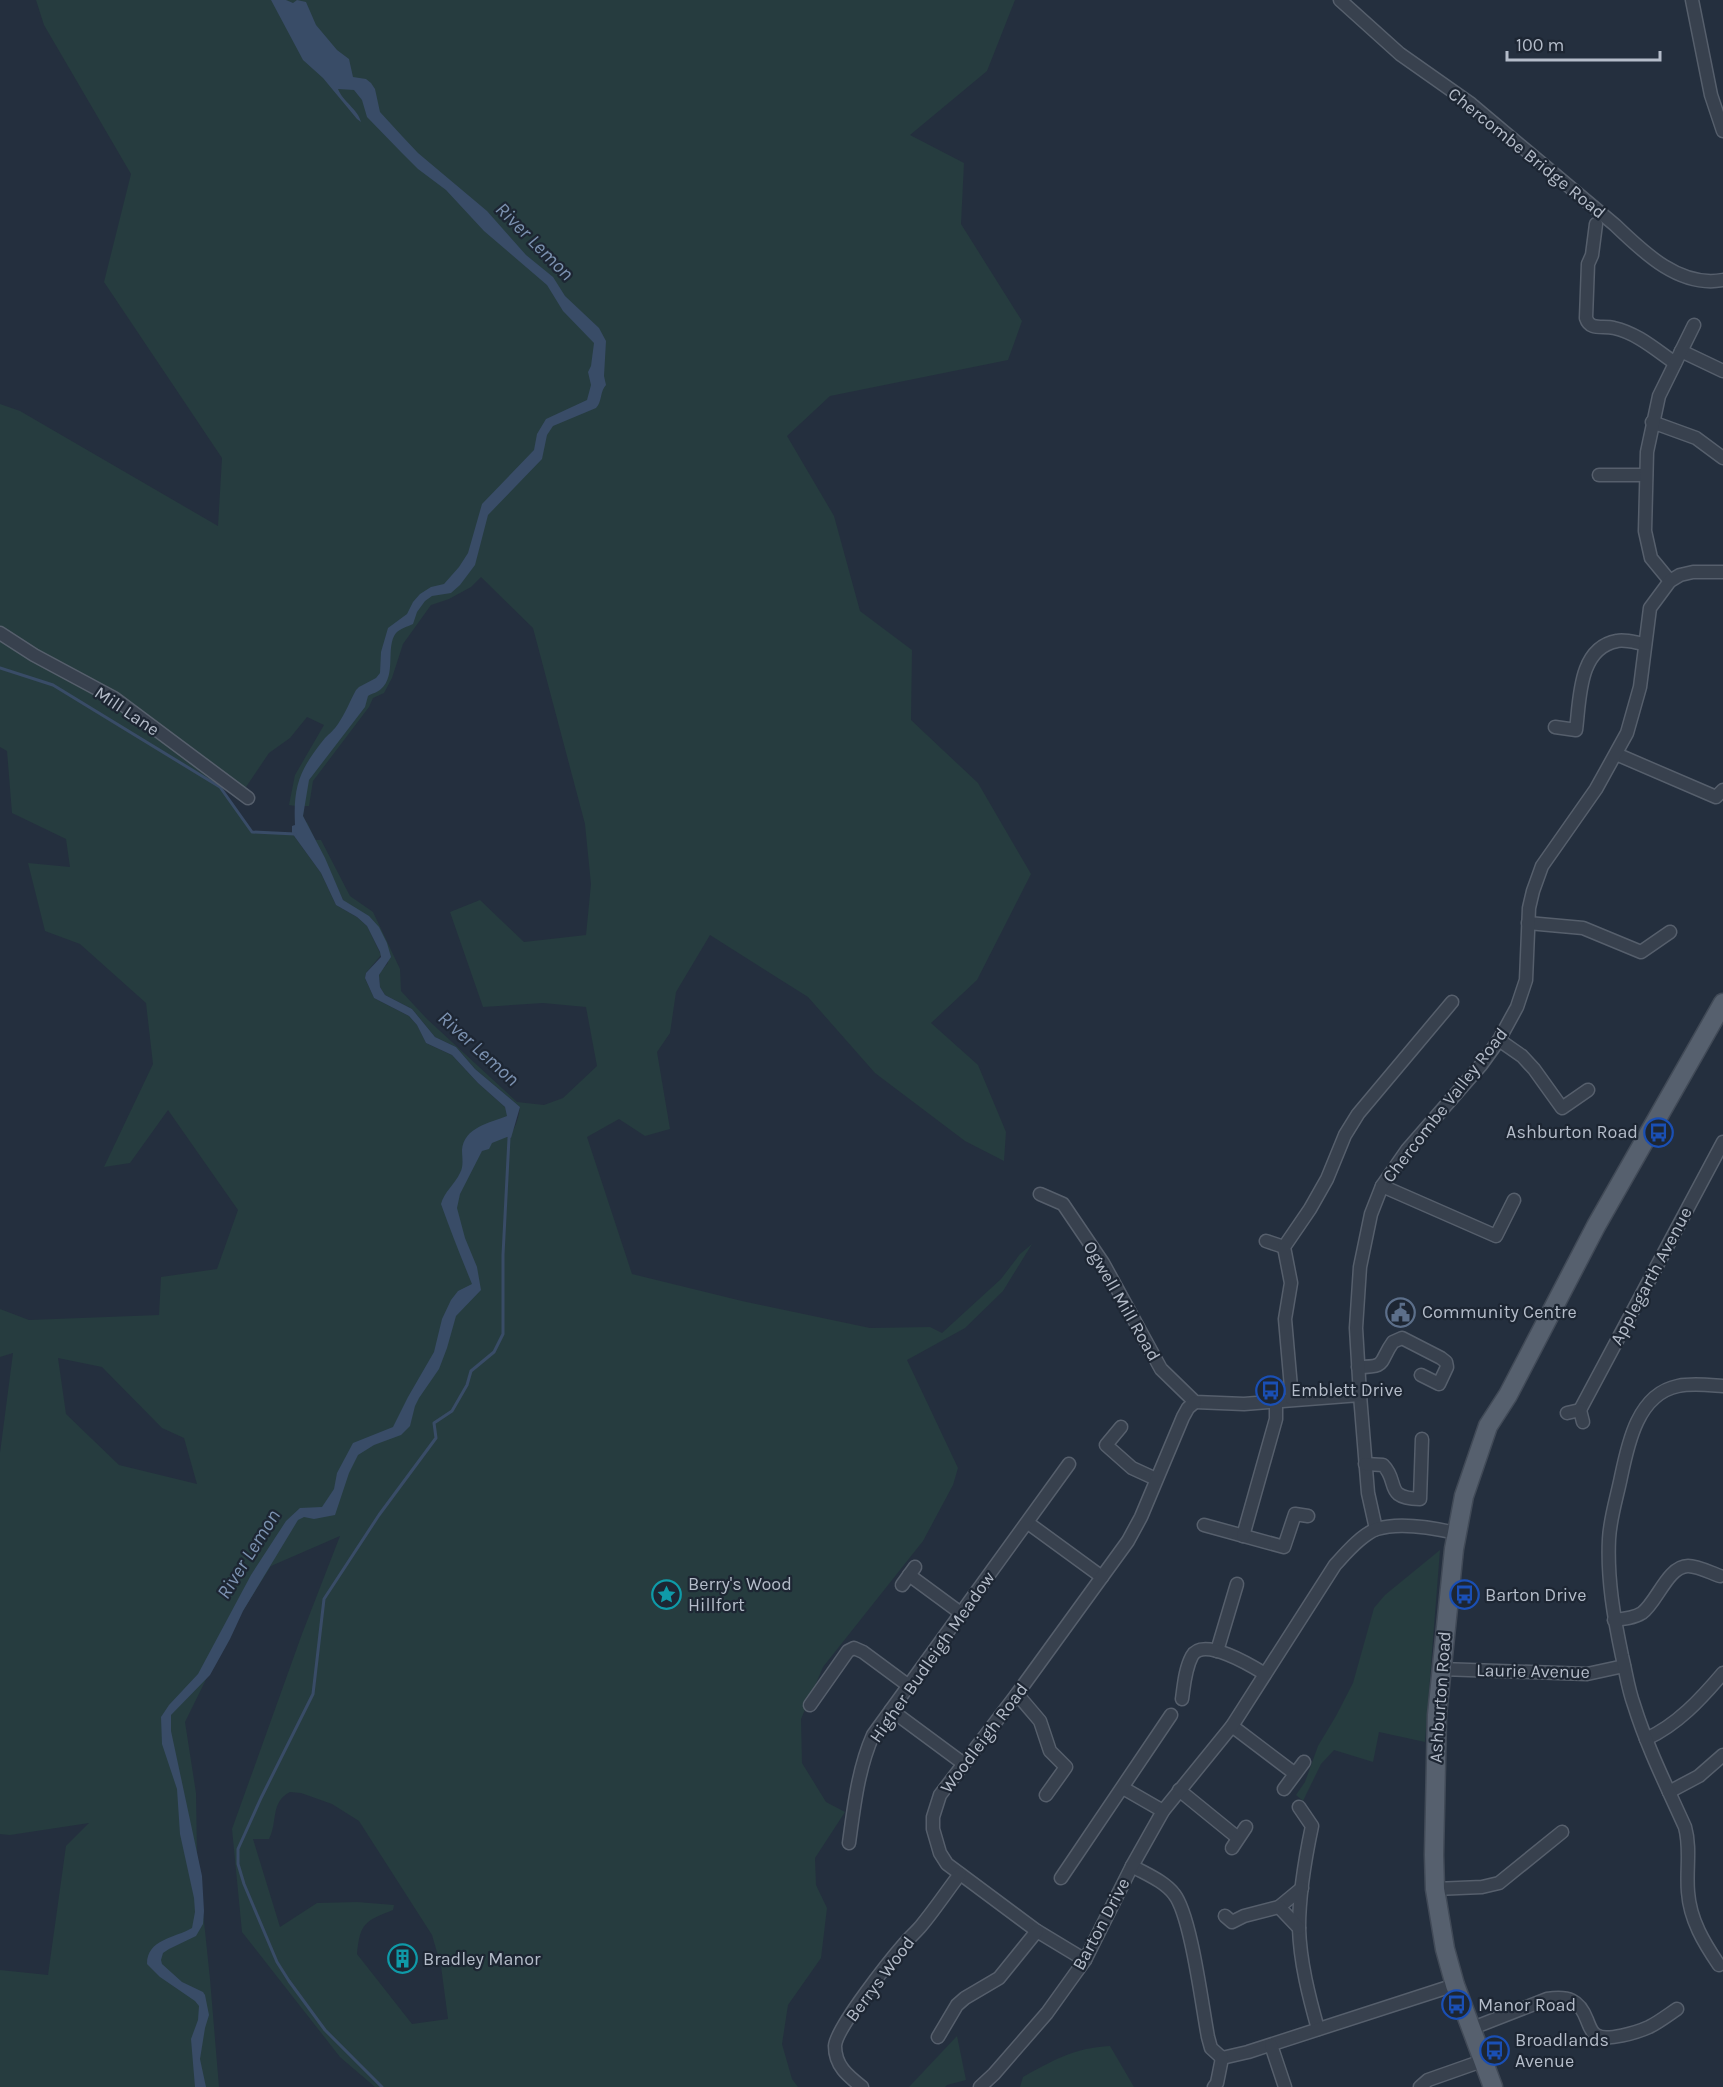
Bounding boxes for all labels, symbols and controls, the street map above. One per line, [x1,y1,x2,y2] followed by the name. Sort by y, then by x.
[1507,24,1660,62] scale bar
[1516,34,1564,56] text: 100 m
[1444,83,1610,223] street label: Chercombe Bridge Road
[491,197,579,285] water label: River Lemon
[90,681,164,741] street label: Mill Lane
[433,1006,524,1091] water label: River Lemon
[1378,1023,1512,1187] street label: Chercombe Valley Road
[1643,1116,1675,1148] bus stop icon: Ashburton Road
[1506,1121,1638,1143] place label: Ashburton Road
[1605,1203,1697,1349] street label: Applegarth Avenue
[1079,1237,1165,1365] street label: Ogwell Mill Road
[1385,1296,1417,1328] public building icon: Community Centre
[1422,1301,1577,1323] place label: Community Centre
[1254,1374,1286,1406] bus stop icon: Emblett Drive
[1291,1379,1403,1401] place label: Emblett Drive
[212,1505,285,1603] water label: River Lemon
[864,1567,1000,1747] street label: Higher Budleigh Meadow
[688,1573,792,1616] place label: Berry's Wood Hillfort
[651,1578,683,1610] place icon: Berry's Wood Hillfort
[1448,1579,1480,1611] bus stop icon: Barton Drive
[1485,1584,1586,1606] place label: Barton Drive
[1424,1630,1456,1764] street label: Ashburton Road
[1476,1659,1590,1683] street label: Laurie Avenue
[935,1679,1033,1797] street label: Woodleigh Road
[1067,1874,1135,1974] street label: Barton Drive
[841,1932,919,2026] street label: Berrys Wood
[386,1943,418,1975] building icon: Bradley Manor
[423,1948,541,1970] place label: Bradley Manor
[1441,1989,1473,2021] bus stop icon: Manor Road
[1478,1994,1576,2016] place label: Manor Road
[1515,2029,1609,2072] place label: Broadlands Avenue
[1478,2034,1510,2066] bus stop icon: Broadlands Avenue

